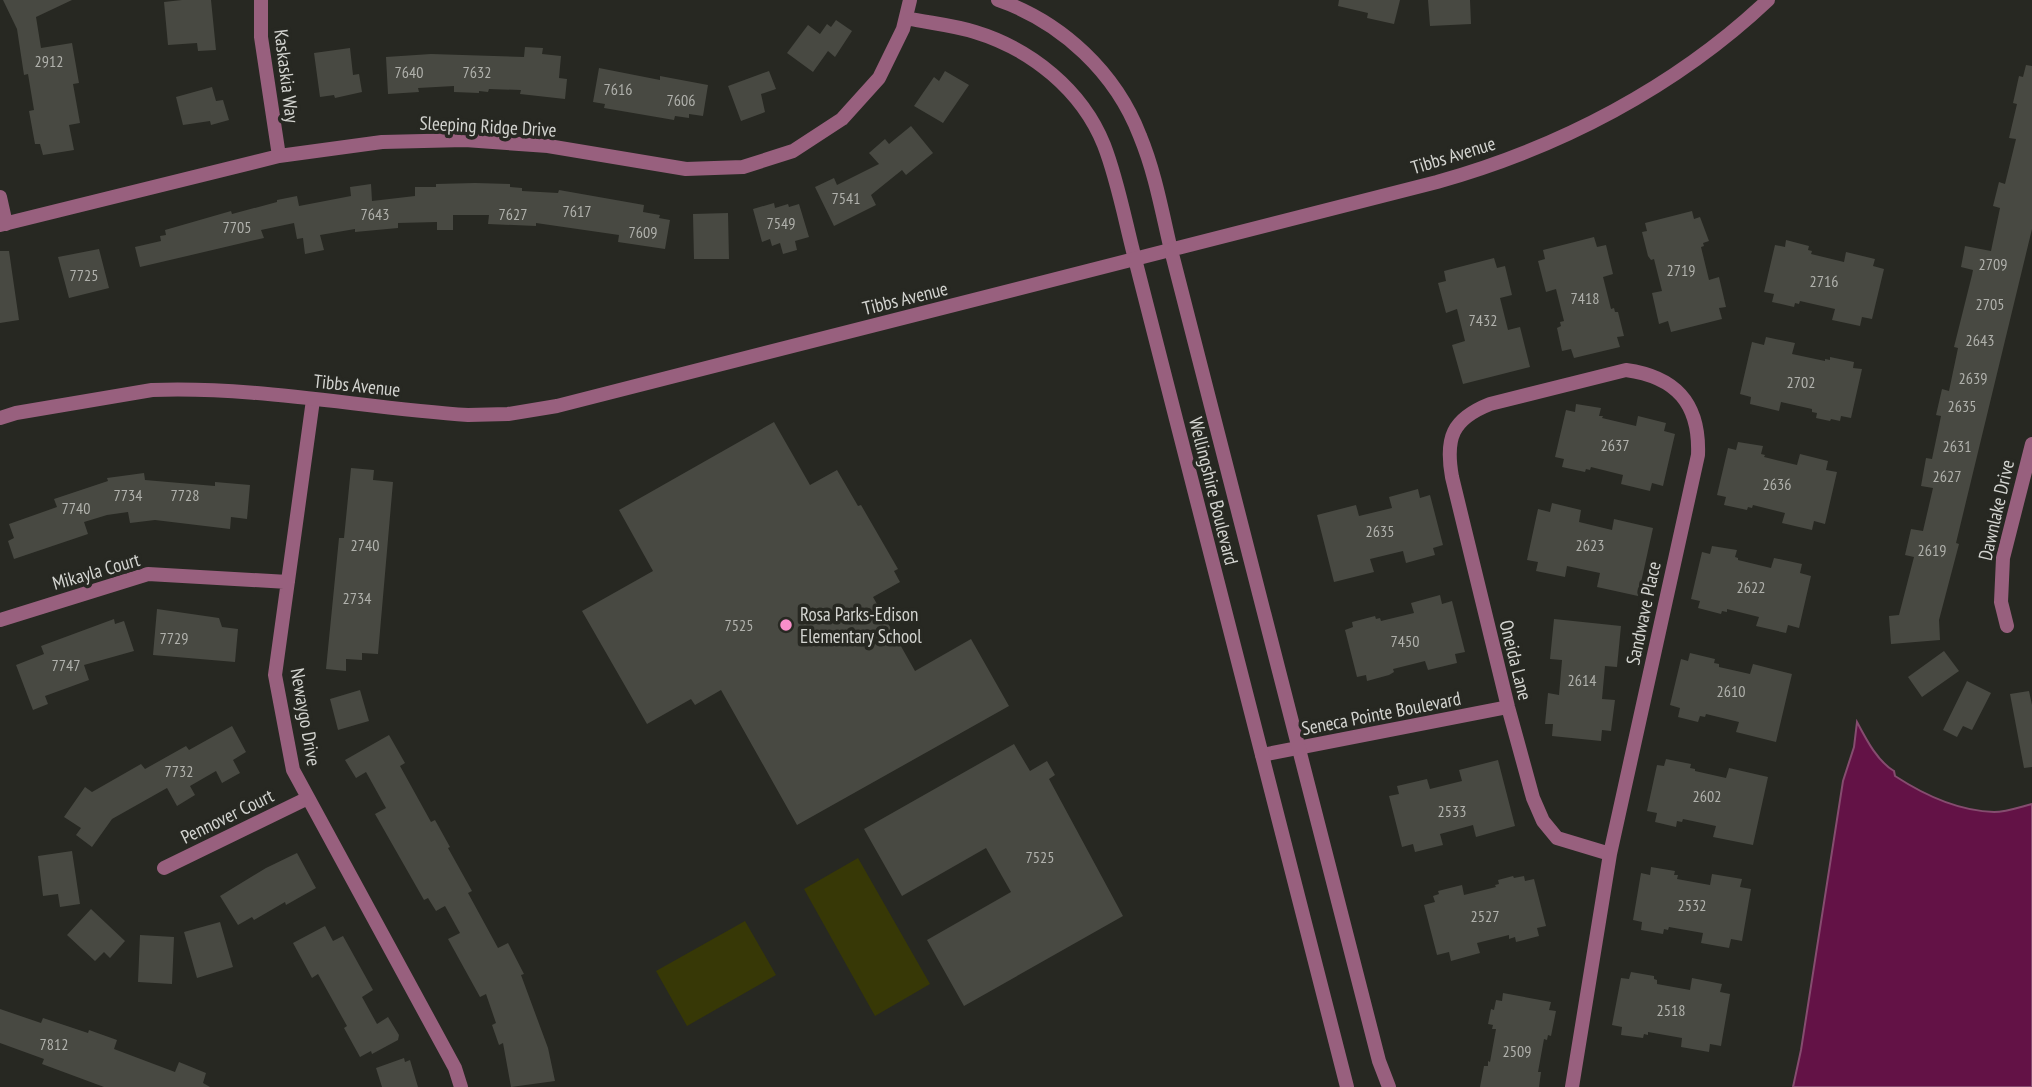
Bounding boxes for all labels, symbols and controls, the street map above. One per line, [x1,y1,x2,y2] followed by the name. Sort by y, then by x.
[269,28,305,125] street label: Kaskaskia Way
[35,51,63,71] house number: 2912
[395,62,423,82] house number: 7640
[463,62,491,82] house number: 7632
[604,79,632,99] house number: 7616
[667,90,695,110] house number: 7606
[419,110,557,142] street label: Sleeping Ridge Drive
[1408,131,1498,179] street label: Tibbs Avenue
[832,188,860,208] house number: 7541
[563,201,591,221] house number: 7617
[361,204,389,224] house number: 7643
[499,204,527,224] house number: 7627
[767,213,795,233] house number: 7549
[223,217,251,237] house number: 7705
[629,222,657,242] house number: 7609
[1979,254,2007,274] house number: 2709
[1667,260,1695,280] house number: 2719
[70,265,98,285] house number: 7725
[1810,271,1838,291] house number: 2716
[860,276,950,320] street label: Tibbs Avenue
[1571,288,1599,308] house number: 7418
[1976,294,2004,314] house number: 2705
[1469,310,1497,330] house number: 7432
[1966,330,1994,350] house number: 2643
[1959,368,1987,388] house number: 2639
[312,369,402,402] street label: Tibbs Avenue
[1787,372,1815,392] house number: 2702
[1948,396,1976,416] house number: 2635
[1184,415,1244,567] street label: Wellingshire Boulevard
[1601,435,1629,455] house number: 2637
[1943,436,1971,456] house number: 2631
[1973,457,2019,563] street label: Dawnlake Drive
[1933,466,1961,486] house number: 2627
[1763,474,1791,494] house number: 2636
[114,485,142,505] house number: 7734
[171,485,199,505] house number: 7728
[62,498,90,518] house number: 7740
[1366,521,1394,541] house number: 2635
[351,535,379,555] house number: 2740
[1576,535,1604,555] house number: 2623
[1918,540,1946,560] house number: 2619
[49,547,143,595] street label: Mikayla Court
[1620,559,1666,667] street label: Sandwave Place
[1737,577,1765,597] house number: 2622
[343,588,371,608] house number: 2734
[800,602,922,648] place label: Rosa Parks-Edison Elementary School
[725,615,753,635] house number: 7525
[778,617,794,633] marker: Rosa Parks-Edison Elementary School
[1494,617,1538,703] street label: Oneida Lane
[160,628,188,648] house number: 7729
[1391,631,1419,651] house number: 7450
[52,655,80,675] house number: 7747
[286,666,326,768] street label: Newaygo Drive
[1568,670,1596,690] house number: 2614
[1717,681,1745,701] house number: 2610
[1299,686,1463,740] street label: Seneca Pointe Boulevard
[165,761,193,781] house number: 7732
[177,783,278,849] street label: Pennover Court
[1693,786,1721,806] house number: 2602
[1438,801,1466,821] house number: 2533
[1026,847,1054,867] house number: 7525
[1678,895,1706,915] house number: 2532
[1471,906,1499,926] house number: 2527
[1657,1000,1685,1020] house number: 2518
[40,1034,68,1054] house number: 7812
[1503,1041,1531,1061] house number: 2509

